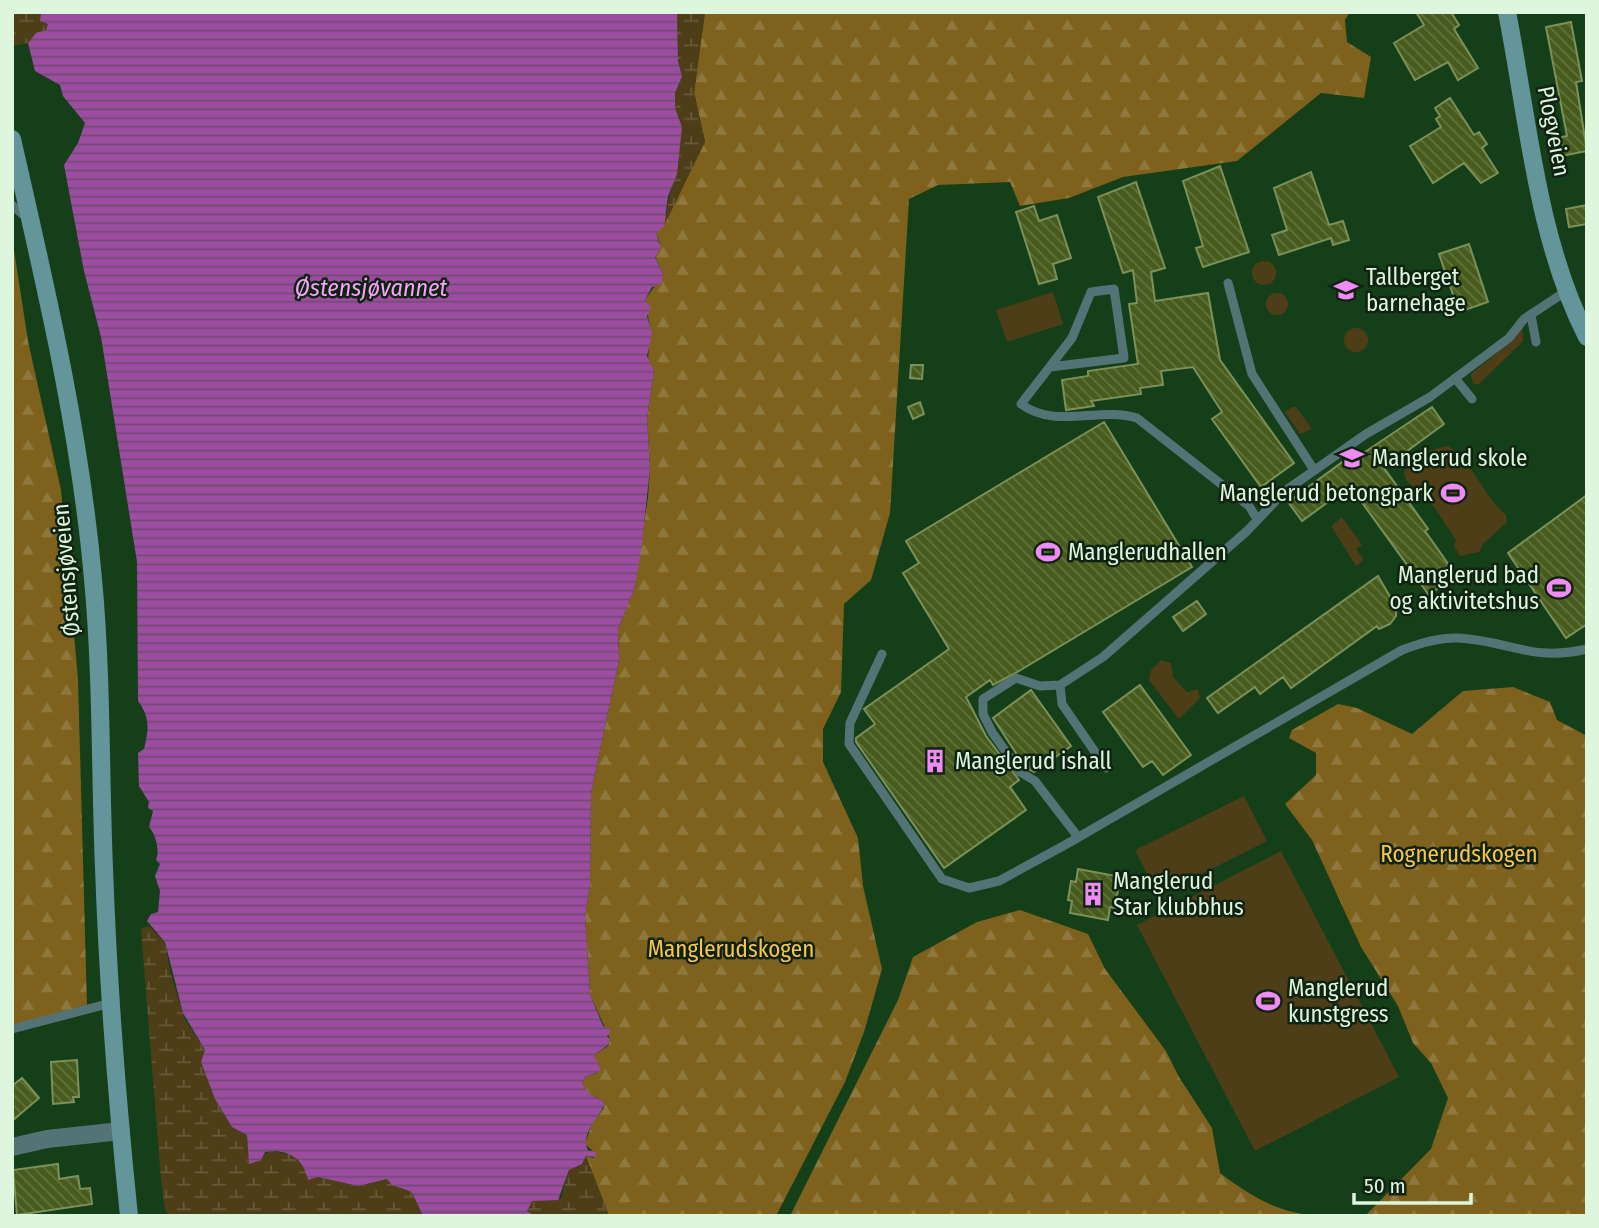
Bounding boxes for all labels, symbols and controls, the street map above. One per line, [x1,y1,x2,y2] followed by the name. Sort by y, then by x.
[1532,83,1576,179] street label: Plogveien
[1366,263,1466,317] place label: Tallberget barnehage
[295,274,447,302] water label: Østensjøvannet
[1332,276,1360,304] school or university icon: Tallberget barnehage
[1338,444,1366,472] school or university icon: Manglerud skole
[1372,444,1527,472] place label: Manglerud skole
[1219,479,1433,507] place label: Manglerud betongpark
[1439,479,1467,507] sports icon: Manglerud betongpark
[46,502,86,638] street label: Østensjøveien
[1034,538,1062,566] sports icon: Manglerudhallen
[1068,538,1227,566] place label: Manglerudhallen
[1389,561,1539,615] place label: Manglerud bad og aktivitetshus
[1545,574,1573,602] sports icon: Manglerud bad og aktivitetshus
[921,747,949,775] building icon: Manglerud ishall
[955,747,1112,775] place label: Manglerud ishall
[1380,840,1538,868] park label: Rognerudskogen
[1113,867,1244,921] place label: Manglerud Star klubbhus
[1079,880,1107,908] building icon: Manglerud Star klubbhus
[648,935,814,963] park label: Manglerudskogen
[1288,974,1389,1028] place label: Manglerud kunstgress
[1254,987,1282,1015] sports icon: Manglerud kunstgress
[1354,1162,1471,1206] scale bar
[1364,1173,1406,1199] text: 50 m

